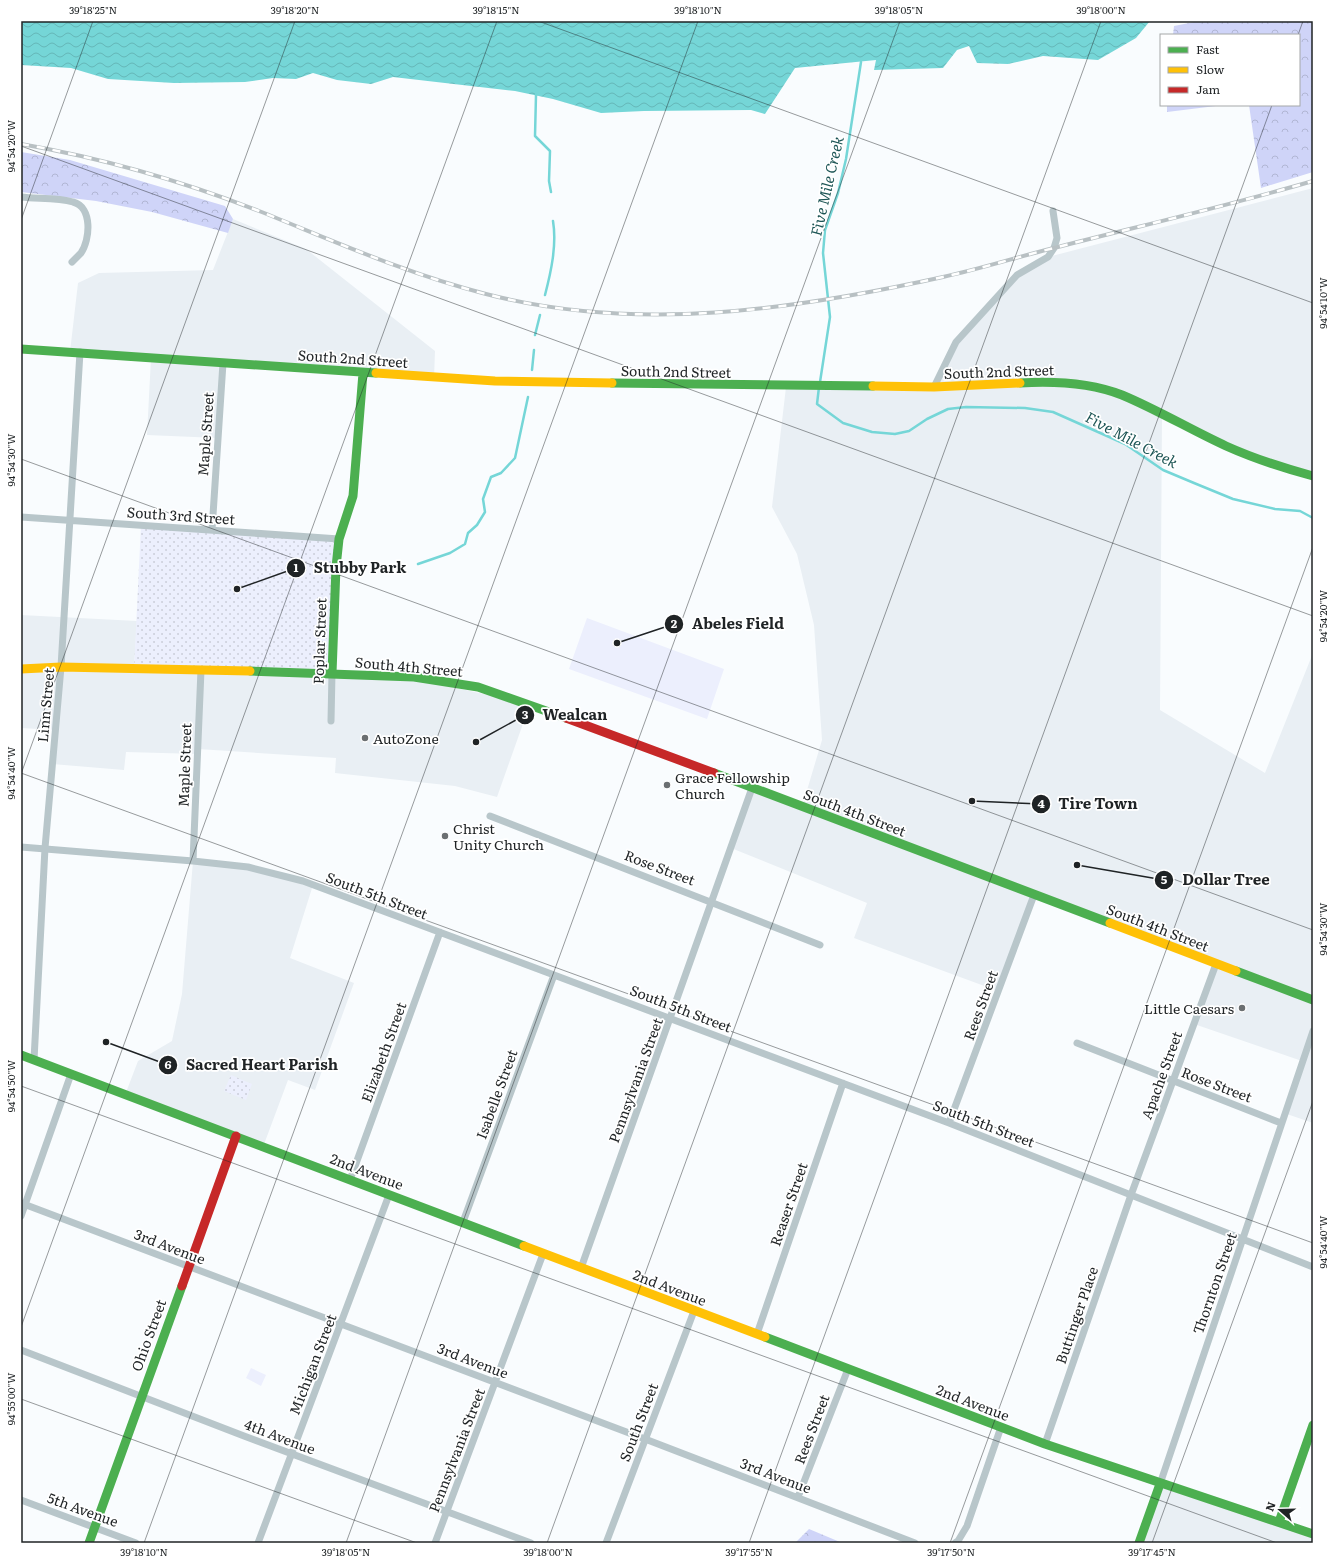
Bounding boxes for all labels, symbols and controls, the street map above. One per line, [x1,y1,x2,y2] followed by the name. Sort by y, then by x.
[69,2,117,17] text: 39°18'25"N
[271,2,319,17] text: 39°18'20"N
[472,2,520,17] text: 39°18'15"N
[674,2,722,17] text: 39°18'10"N
[875,2,923,17] text: 39°18'05"N
[1076,2,1126,17] text: 39°18'00"N
[1160,34,1300,106] legend
[1196,40,1220,58] text: Fast
[1196,60,1225,78] text: Slow
[1196,80,1221,98] text: Jam
[3,120,18,172] text: 94°54'20"W
[803,133,849,238] water label: Five Mile Creek
[1315,277,1330,329] text: 94°54'10"W
[297,344,409,372] street label: South 2nd Street
[943,359,1055,383] street label: South 2nd Street
[621,360,732,382] street label: South 2nd Street
[192,391,218,477] street label: Maple Street
[1082,405,1183,473] water label: Five Mile Creek
[3,434,18,486] text: 94°54'30"W
[126,501,236,529] street label: South 3rd Street
[286,554,415,581] callout: Stubby Park
[314,555,407,578] text: Stubby Park
[294,558,299,576] text: 1
[1315,590,1330,642] text: 94°54'20"W
[307,597,331,685] street label: Poplar Street
[664,610,792,637] callout: Abeles Field
[692,611,784,634] text: Abeles Field
[671,614,678,632] text: 2
[354,651,464,681] street label: South 4th Street
[32,667,58,743] street label: Linn Street
[515,701,616,728] callout: Wealcan
[542,702,608,725] text: Wealcan
[522,705,529,723] text: 3
[173,722,195,807] street label: Maple Street
[373,728,439,748] place label: AutoZone
[360,733,370,743] marker: AutoZone
[3,747,18,799] text: 94°54'40"W
[675,767,790,803] place label: Grace Fellowship Church
[662,780,672,790] marker: Grace Fellowship Church
[801,783,909,841] street label: South 4th Street
[1031,790,1146,817] callout: Tire Town
[1058,791,1138,814] text: Tire Town
[1037,794,1045,812] text: 4
[453,818,544,854] place label: Christ Unity Church
[440,831,450,841] marker: Christ Unity Church
[622,844,699,890] street label: Rose Street
[323,866,431,924] street label: South 5th Street
[1154,866,1278,893] callout: Dollar Tree
[1182,867,1270,890] text: Dollar Tree
[1161,870,1168,888] text: 5
[1104,898,1212,956] street label: South 4th Street
[1315,903,1330,955] text: 94°54'30"W
[958,967,1002,1043] street label: Rees Street
[627,979,735,1037] street label: South 5th Street
[1144,998,1234,1018] place label: Little Caesars
[356,999,411,1105] street label: Elizabeth Street
[1237,1003,1247,1013] marker: Little Caesars
[603,1014,667,1145] street label: Pennsylvania Street
[1136,1028,1186,1122] street label: Apache Street
[471,1046,522,1142] street label: Isabelle Street
[158,1051,346,1078] callout: Sacred Heart Parish
[186,1052,338,1075] text: Sacred Heart Parish
[164,1055,172,1073] text: 6
[3,1060,18,1112] text: 94°54'50"W
[1179,1061,1256,1107] street label: Rose Street
[930,1094,1038,1152] street label: South 5th Street
[328,1148,406,1194] street label: 2nd Avenue
[764,1159,812,1249] street label: Reaser Street
[1315,1216,1330,1268] text: 94°54'40"W
[132,1223,208,1269] street label: 3rd Avenue
[1187,1229,1241,1337] street label: Thornton Street
[631,1264,709,1310] street label: 2nd Avenue
[1050,1264,1102,1366] street label: Buttinger Place
[126,1296,170,1374] street label: Ohio Street
[284,1310,341,1417] street label: Michigan Street
[435,1337,511,1383] street label: 3rd Avenue
[3,1373,18,1425] text: 94°55'00"W
[614,1379,662,1464] street label: South Street
[934,1379,1012,1425] street label: 2nd Avenue
[423,1385,489,1515] street label: Pennsylvania Street
[789,1391,834,1467] street label: Rees Street
[242,1413,318,1459] street label: 4th Avenue
[738,1452,814,1498] street label: 3rd Avenue
[45,1487,121,1531] street label: 5th Avenue
[1260,1490,1300,1530] north arrow
[1261,1499,1279,1513] text: N
[120,1544,168,1559] text: 39°18'10"N
[322,1544,370,1559] text: 39°18'05"N
[523,1544,573,1559] text: 39°18'00"N
[725,1544,773,1559] text: 39°17'55"N
[927,1544,975,1559] text: 39°17'50"N
[1128,1544,1176,1559] text: 39°17'45"N

